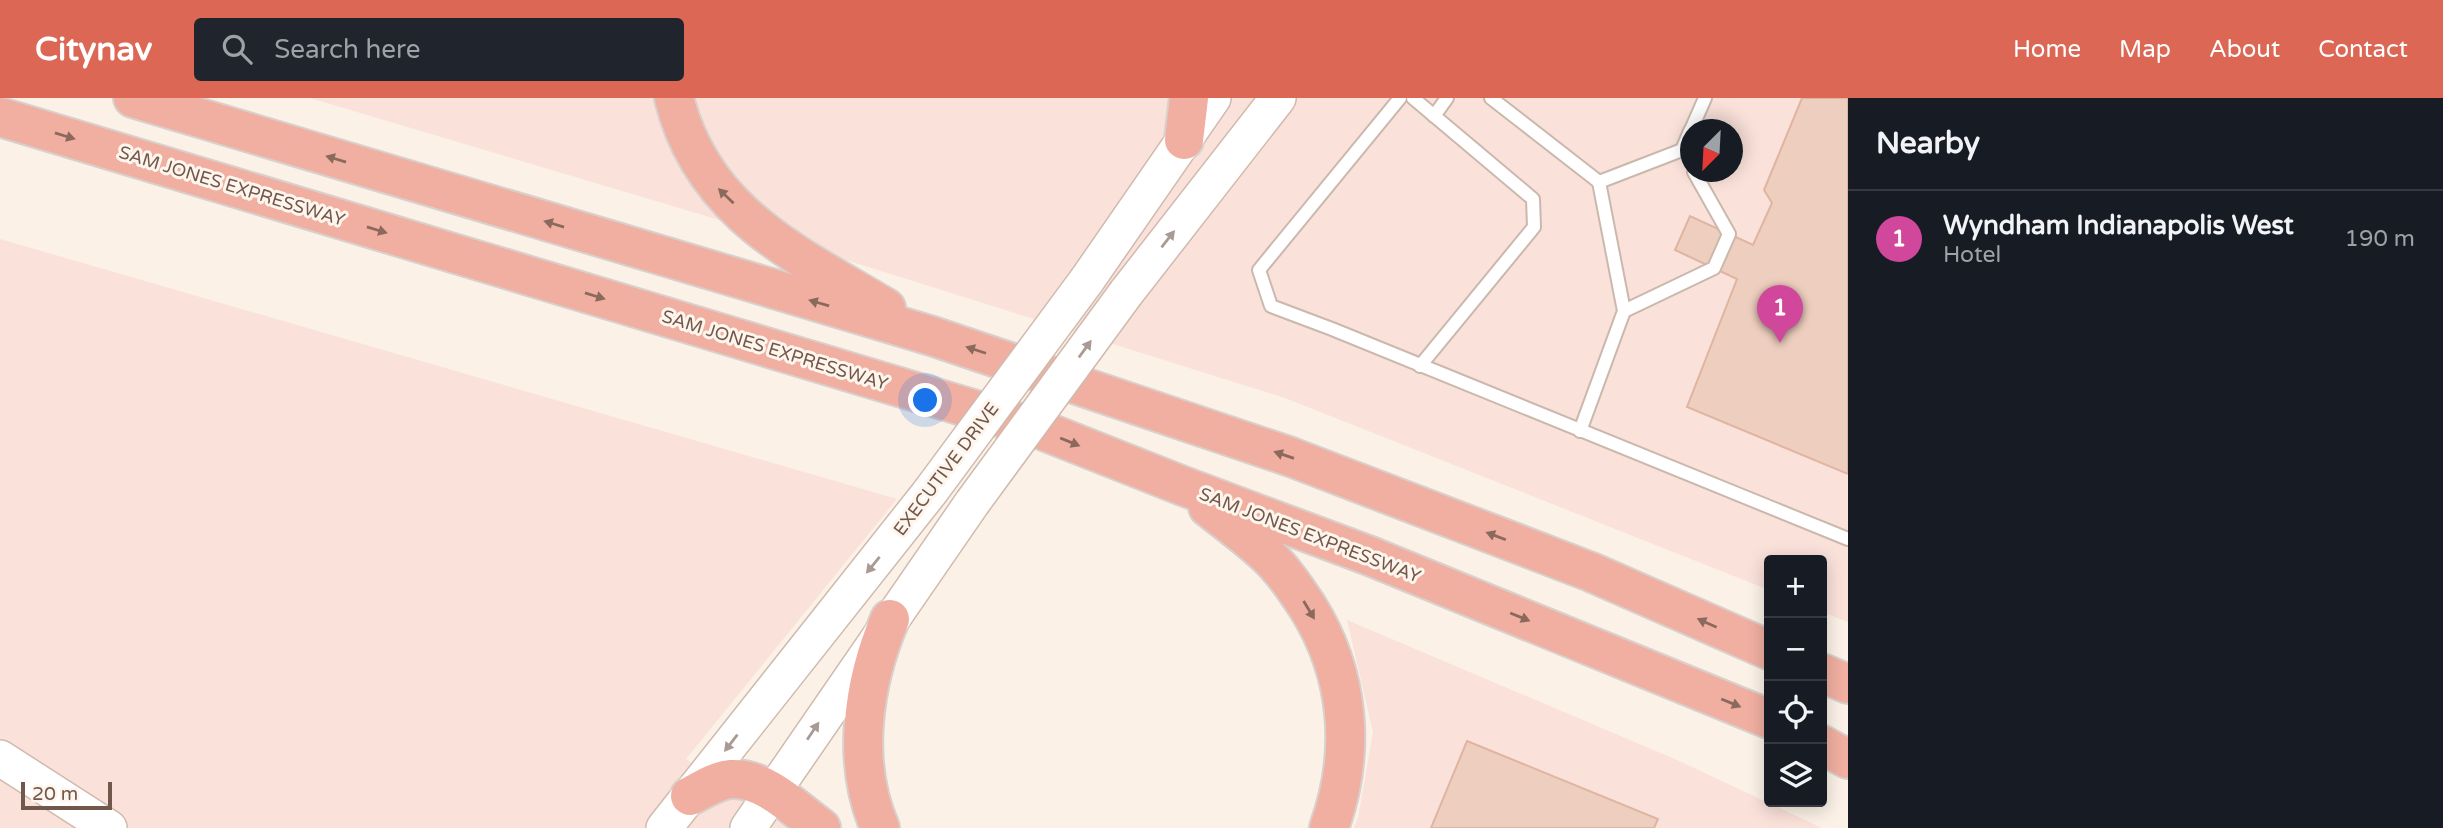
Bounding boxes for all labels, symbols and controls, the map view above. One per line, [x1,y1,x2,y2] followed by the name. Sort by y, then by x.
[194,18,684,81] search box
[35,30,152,69] text: Citynav
[218,30,256,68] icon: search
[274,34,420,65] text: Search here
[2013,35,2081,64] text: Home
[2119,35,2171,64] text: Map
[2209,35,2280,64] text: About
[2318,35,2408,64] text: Contact
[1680,119,1743,182] north arrow
[1876,125,1980,162] text: Nearby
[55,132,76,142] one-way arrow
[116,141,348,231] street label: SAM JONES EXPRESSWAY
[326,154,347,164] one-way arrow
[717,187,734,204] one-way arrow
[1943,210,2294,241] text: Wyndham Indianapolis West
[544,219,565,229] one-way arrow
[367,225,388,236] one-way arrow
[1892,225,1906,253] text: 1
[2345,225,2415,253] text: 190 m
[1160,231,1175,249] one-way arrow
[1943,241,2001,269] text: Hotel
[1757,285,1803,343] pin: 1
[585,291,606,301] one-way arrow
[809,298,830,308] one-way arrow
[659,305,891,395] street label: SAM JONES EXPRESSWAY
[1077,341,1092,359] one-way arrow
[965,344,986,355] one-way arrow
[908,383,942,417] your location
[889,398,1003,540] street label: EXECUTIVE DRIVE
[1059,436,1080,447] one-way arrow
[1273,449,1294,460] one-way arrow
[1196,483,1424,588] street label: SAM JONES EXPRESSWAY
[1486,530,1507,541] one-way arrow
[1764,555,1827,807] map controls
[1764,555,1827,618] button: +
[865,556,880,574] one-way arrow
[1302,600,1315,619] one-way arrow
[1510,612,1531,623] one-way arrow
[1696,617,1717,628] one-way arrow
[1764,618,1827,681] button: −
[1764,681,1827,744] button: locate
[1721,697,1741,709] one-way arrow
[806,722,820,740] one-way arrow
[724,735,739,752] one-way arrow
[1764,744,1827,807] button: layers
[21,779,112,811] scale bar
[32,783,78,805] text: 20 m

